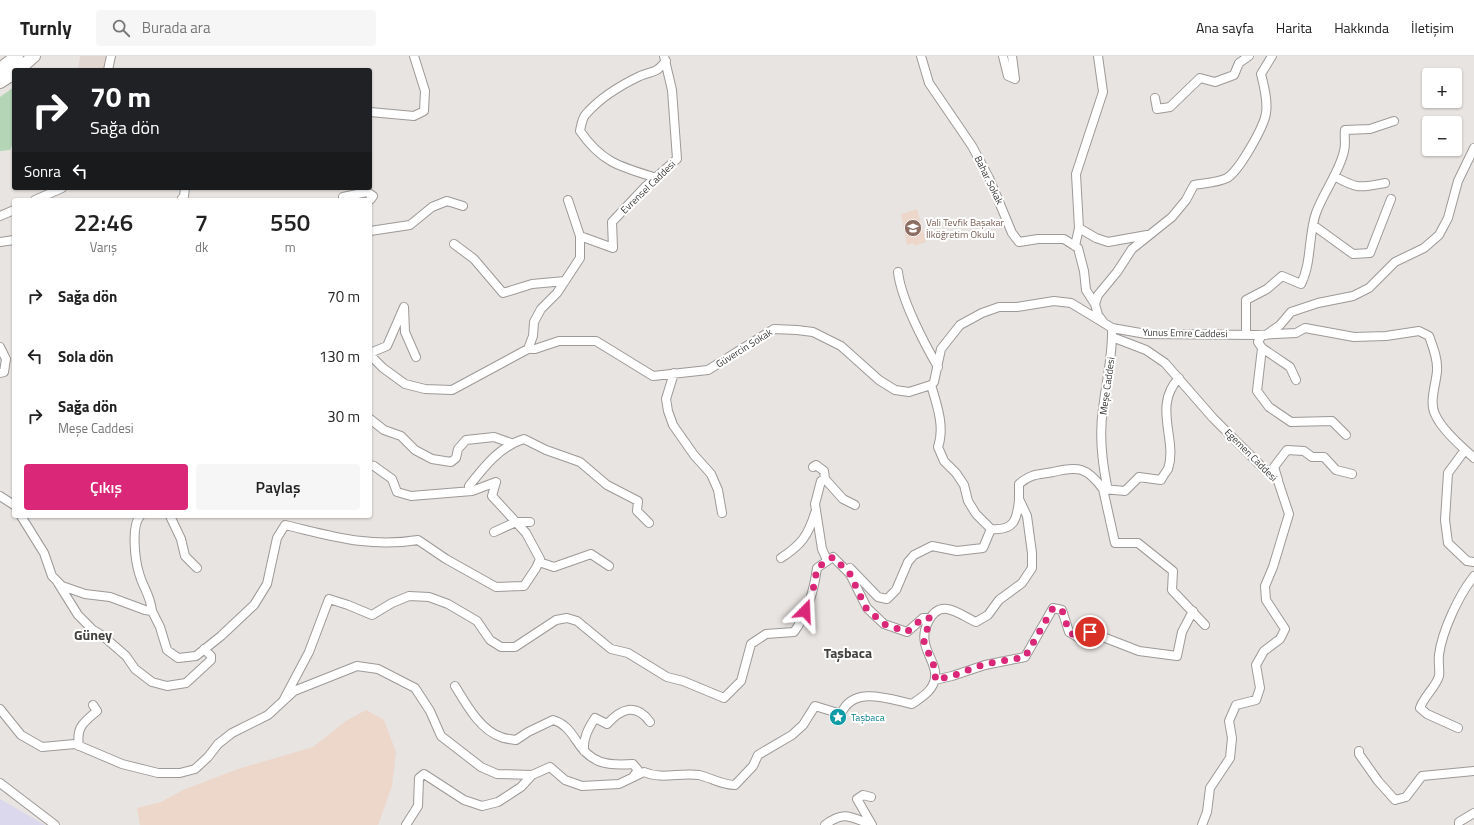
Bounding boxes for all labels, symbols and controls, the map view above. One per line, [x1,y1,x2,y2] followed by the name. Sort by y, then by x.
[96,10,376,46] search box
[20,13,72,42] text: Turnly
[142,16,211,39] text: Burada ara
[110,17,132,39] icon: search
[1196,17,1254,38] text: Ana sayfa
[1276,17,1312,38] text: Harita
[1334,17,1389,38] text: Hakkında
[1411,17,1454,38] text: İletişim
[1422,68,1462,156] map controls
[1422,68,1462,108] button: +
[90,75,151,118] text: 70 m
[24,84,76,136] icon: right
[90,114,160,141] text: Sağa dön
[1422,116,1462,156] button: −
[971,153,1007,207] street label: Bahar Sokak
[617,157,679,217] street label: Evrensel Caddesi
[24,160,61,183] text: Sonra
[69,160,91,182] icon: left
[74,204,133,240] text: 22:46
[195,204,208,240] text: 7
[270,204,310,240] text: 550
[926,215,1004,242] place label: Vali Tevfik Başakar İlköğretim Okulu
[903,218,923,238] school or university icon: Vali Tevfik Başakar İlköğretim Okulu
[90,237,117,257] text: Varış
[195,237,208,257] text: dk
[285,237,296,257] text: m
[24,285,46,307] icon: right
[58,285,117,308] text: Sağa dön
[327,285,360,308] text: 70 m
[713,325,775,371] street label: Güvercin Sokak
[1142,325,1228,341] street label: Yunus Emre Caddesi
[24,345,46,367] icon: left
[58,345,114,368] text: Sola dön
[319,345,360,368] text: 130 m
[1096,356,1118,416] street label: Meşe Caddesi
[58,395,117,418] text: Sağa dön
[24,405,46,427] icon: right
[327,405,360,428] text: 30 m
[58,418,134,438] text: Meşe Caddesi
[1221,425,1281,485] street label: Egemen Caddesi
[24,464,188,510] button: Çıkış
[196,464,360,510] button: Paylaş
[784,590,826,632] position arrow
[1073,615,1107,649] pin
[1079,621,1101,643] icon: arrive
[74,624,112,645] district label: Güney
[824,642,872,663] district label: Taşbaca
[828,707,848,727] place icon: Taşbaca
[851,710,885,725] place label: Taşbaca

